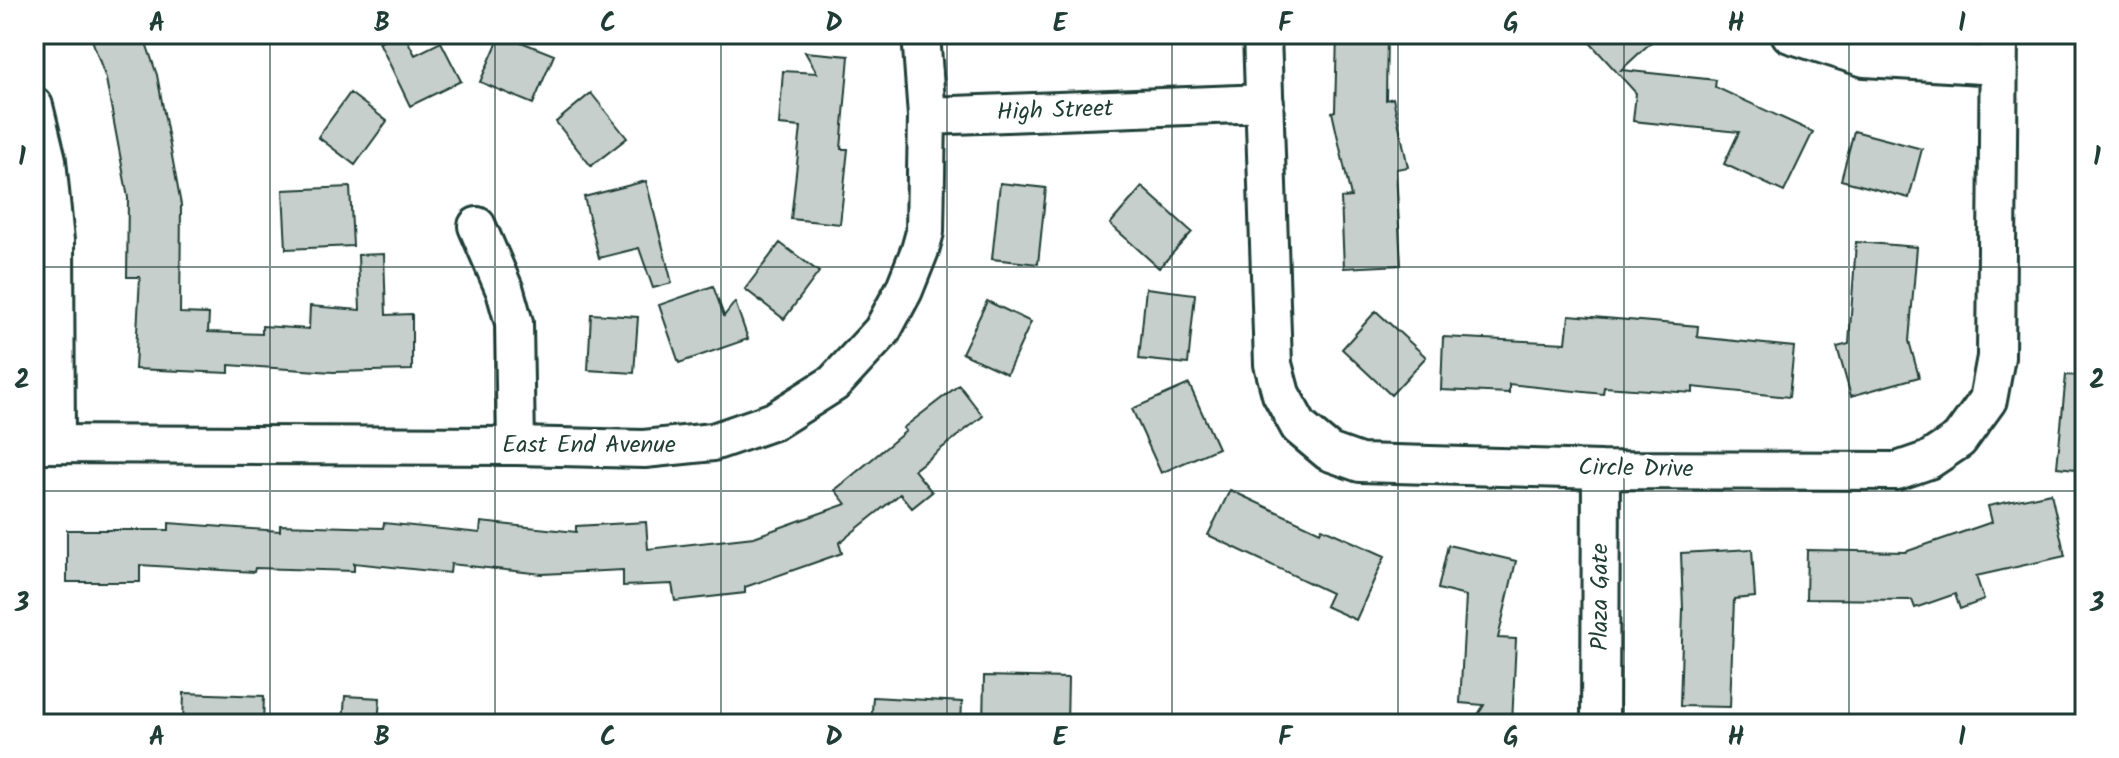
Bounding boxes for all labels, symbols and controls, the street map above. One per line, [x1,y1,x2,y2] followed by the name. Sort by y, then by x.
[149,3,165,45] text: A
[374,3,390,45] text: B
[600,3,616,45] text: C
[825,3,843,45] text: D
[1053,3,1069,45] text: E
[1278,3,1294,45] text: F
[1503,3,1519,45] text: G
[1728,3,1745,45] text: H
[1958,3,1966,45] text: I
[996,89,1115,133] street label: High Street
[18,137,26,179] text: 1
[2093,137,2101,179] text: 1
[14,360,30,402] text: 2
[2089,360,2105,402] text: 2
[502,426,676,465] street label: East End Avenue
[1578,448,1694,490] street label: Circle Drive
[1581,543,1620,651] street label: Plaza Gate
[14,583,29,625] text: 3
[2089,583,2104,625] text: 3
[149,717,165,758] text: A
[374,717,390,758] text: B
[600,717,616,758] text: C
[825,717,843,758] text: D
[1053,717,1069,758] text: E
[1278,717,1294,758] text: F
[1503,717,1519,758] text: G
[1728,717,1745,758] text: H
[1958,717,1966,758] text: I

